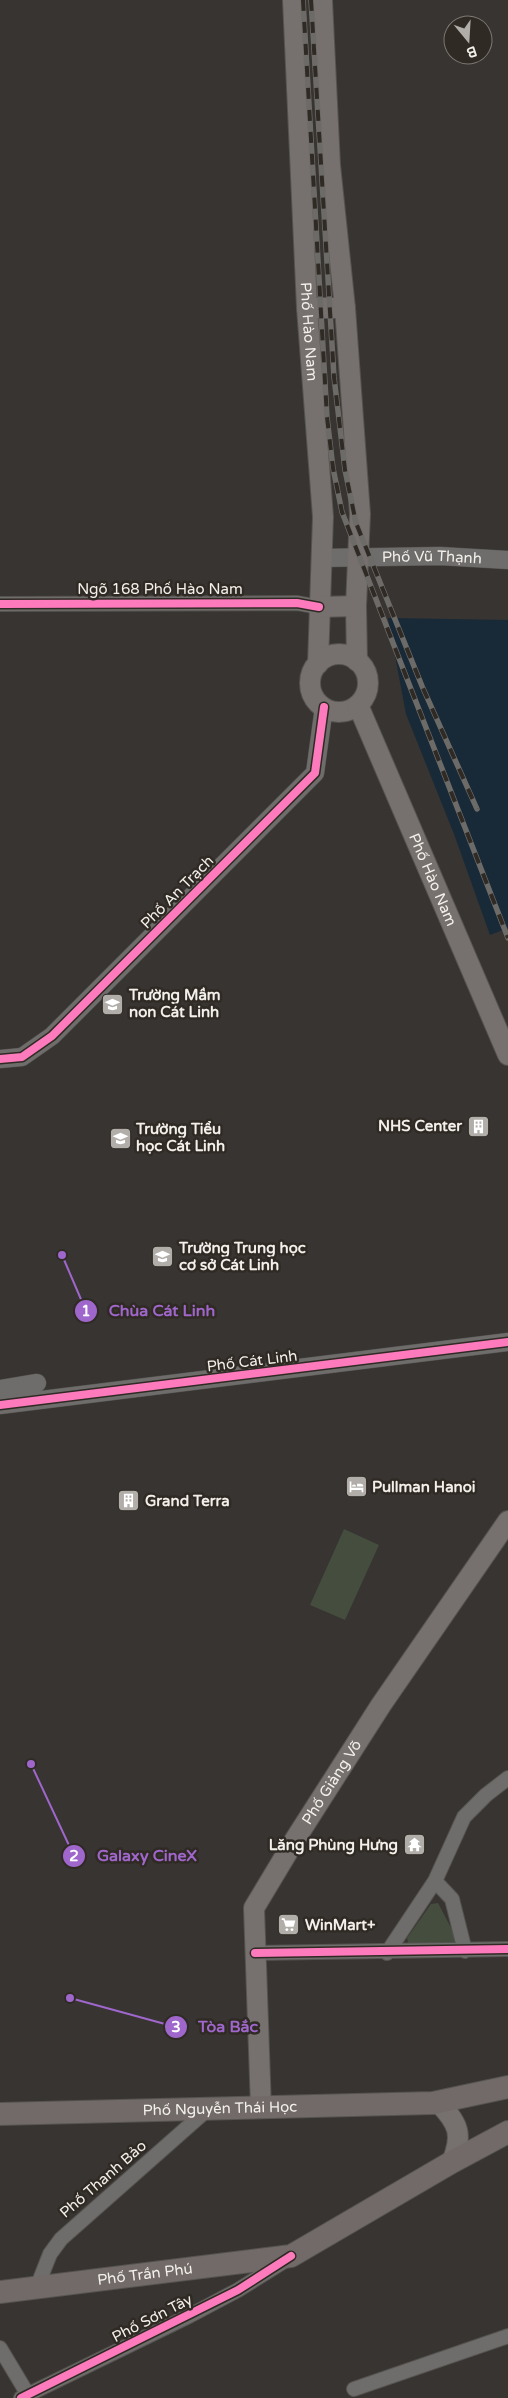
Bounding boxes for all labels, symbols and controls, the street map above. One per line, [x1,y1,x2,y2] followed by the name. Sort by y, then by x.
[443,15,493,65] north arrow
[464,42,479,62] text: B
[297,282,322,382] street label: Phố Hào Nam
[382,547,482,567] street label: Phố Vũ Thạnh
[77,580,243,598] street label: Ngõ 168 Phố Hào Nam
[405,830,461,929] street label: Phố Hào Nam
[137,852,217,932] street label: Phố An Trạch
[128,986,221,1021] place label: Trường Mầm non Cát Linh
[101,992,125,1016] school or university icon: Trường Mầm non Cát Linh
[466,1114,490,1138] building icon: NHS Center
[378,1117,462,1135] place label: NHS Center
[135,1120,225,1155] place label: Trường Tiểu học Cát Linh
[108,1126,132,1150] school or university icon: Trường Tiểu học Cát Linh
[178,1239,306,1274] place label: Trường Trung học cơ sở Cát Linh
[151,1245,175,1269] school or university icon: Trường Trung học cơ sở Cát Linh
[74,1295,225,1326] callout: Chùa Cát Linh
[109,1301,215,1321] text: Chùa Cát Linh
[81,1302,91,1320] text: 1
[206,1347,298,1375] street label: Phố Cát Linh
[344,1475,368,1499] hotel icon: Pullman Hanoi
[372,1478,476,1496] place label: Pullman Hanoi
[117,1489,141,1513] building icon: Grand Terra
[145,1492,230,1510] place label: Grand Terra
[298,1736,365,1828] street label: Phố Giảng Võ
[402,1833,426,1857] temple icon: Lăng Phùng Hưng
[269,1836,398,1855] place label: Lăng Phùng Hưng
[62,1840,207,1871] callout: Galaxy CineX
[97,1846,197,1866] text: Galaxy CineX
[69,1847,79,1865] text: 2
[277,1913,301,1937] supermarket icon: WinMart+
[305,1916,376,1934] place label: WinMart+
[163,2011,268,2042] callout: Tòa Bắc
[197,2017,259,2037] text: Tòa Bắc
[171,2018,181,2036] text: 3
[142,2097,297,2119] street label: Phố Nguyễn Thái Học
[56,2136,150,2222] street label: Phố Thanh Bảo
[96,2259,194,2289] street label: Phố Trần Phú
[109,2290,195,2346] street label: Phố Sơn Tây

